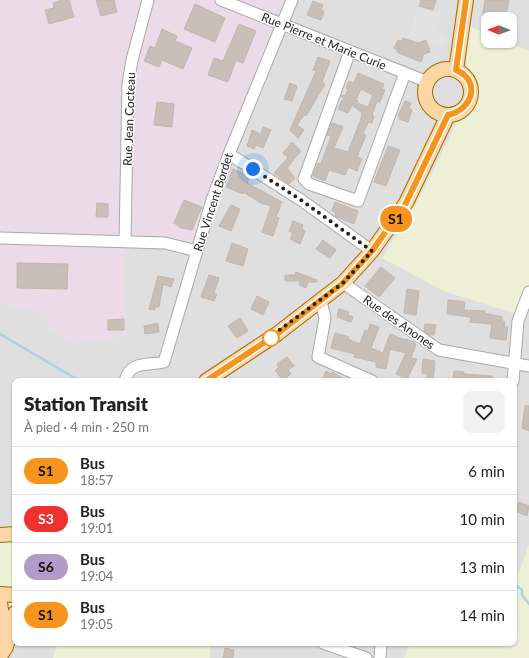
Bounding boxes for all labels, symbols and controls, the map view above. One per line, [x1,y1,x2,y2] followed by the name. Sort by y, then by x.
[259,9,389,73] street label: Rue Pierre et Marie Curie
[481,12,517,48] north arrow
[481,12,517,48] map controls
[120,72,138,166] street label: Rue Jean Cocteau
[190,150,236,253] street label: Rue Vincent Bordet
[243,159,263,179] your location
[378,206,414,232] line badge: S1
[388,210,404,227] text: S1
[360,292,438,352] street label: Rue des Anones
[262,329,280,347] unlabelled marker
[463,391,505,433] button: heart
[24,392,148,415] text: Station Transit
[24,419,149,435] text: À pied · 4 min · 250 m
[80,454,105,472] text: Bus
[38,462,54,479] text: S1
[468,462,505,480] text: 6 min
[80,472,113,488] text: 18:57
[80,502,105,520] text: Bus
[38,510,54,527] text: S3
[459,510,505,528] text: 10 min
[80,520,113,536] text: 19:01
[80,550,105,568] text: Bus
[38,558,54,575] text: S6
[459,558,505,576] text: 13 min
[80,568,113,584] text: 19:04
[80,598,105,616] text: Bus
[38,606,54,623] text: S1
[459,606,505,624] text: 14 min
[80,616,113,632] text: 19:05

